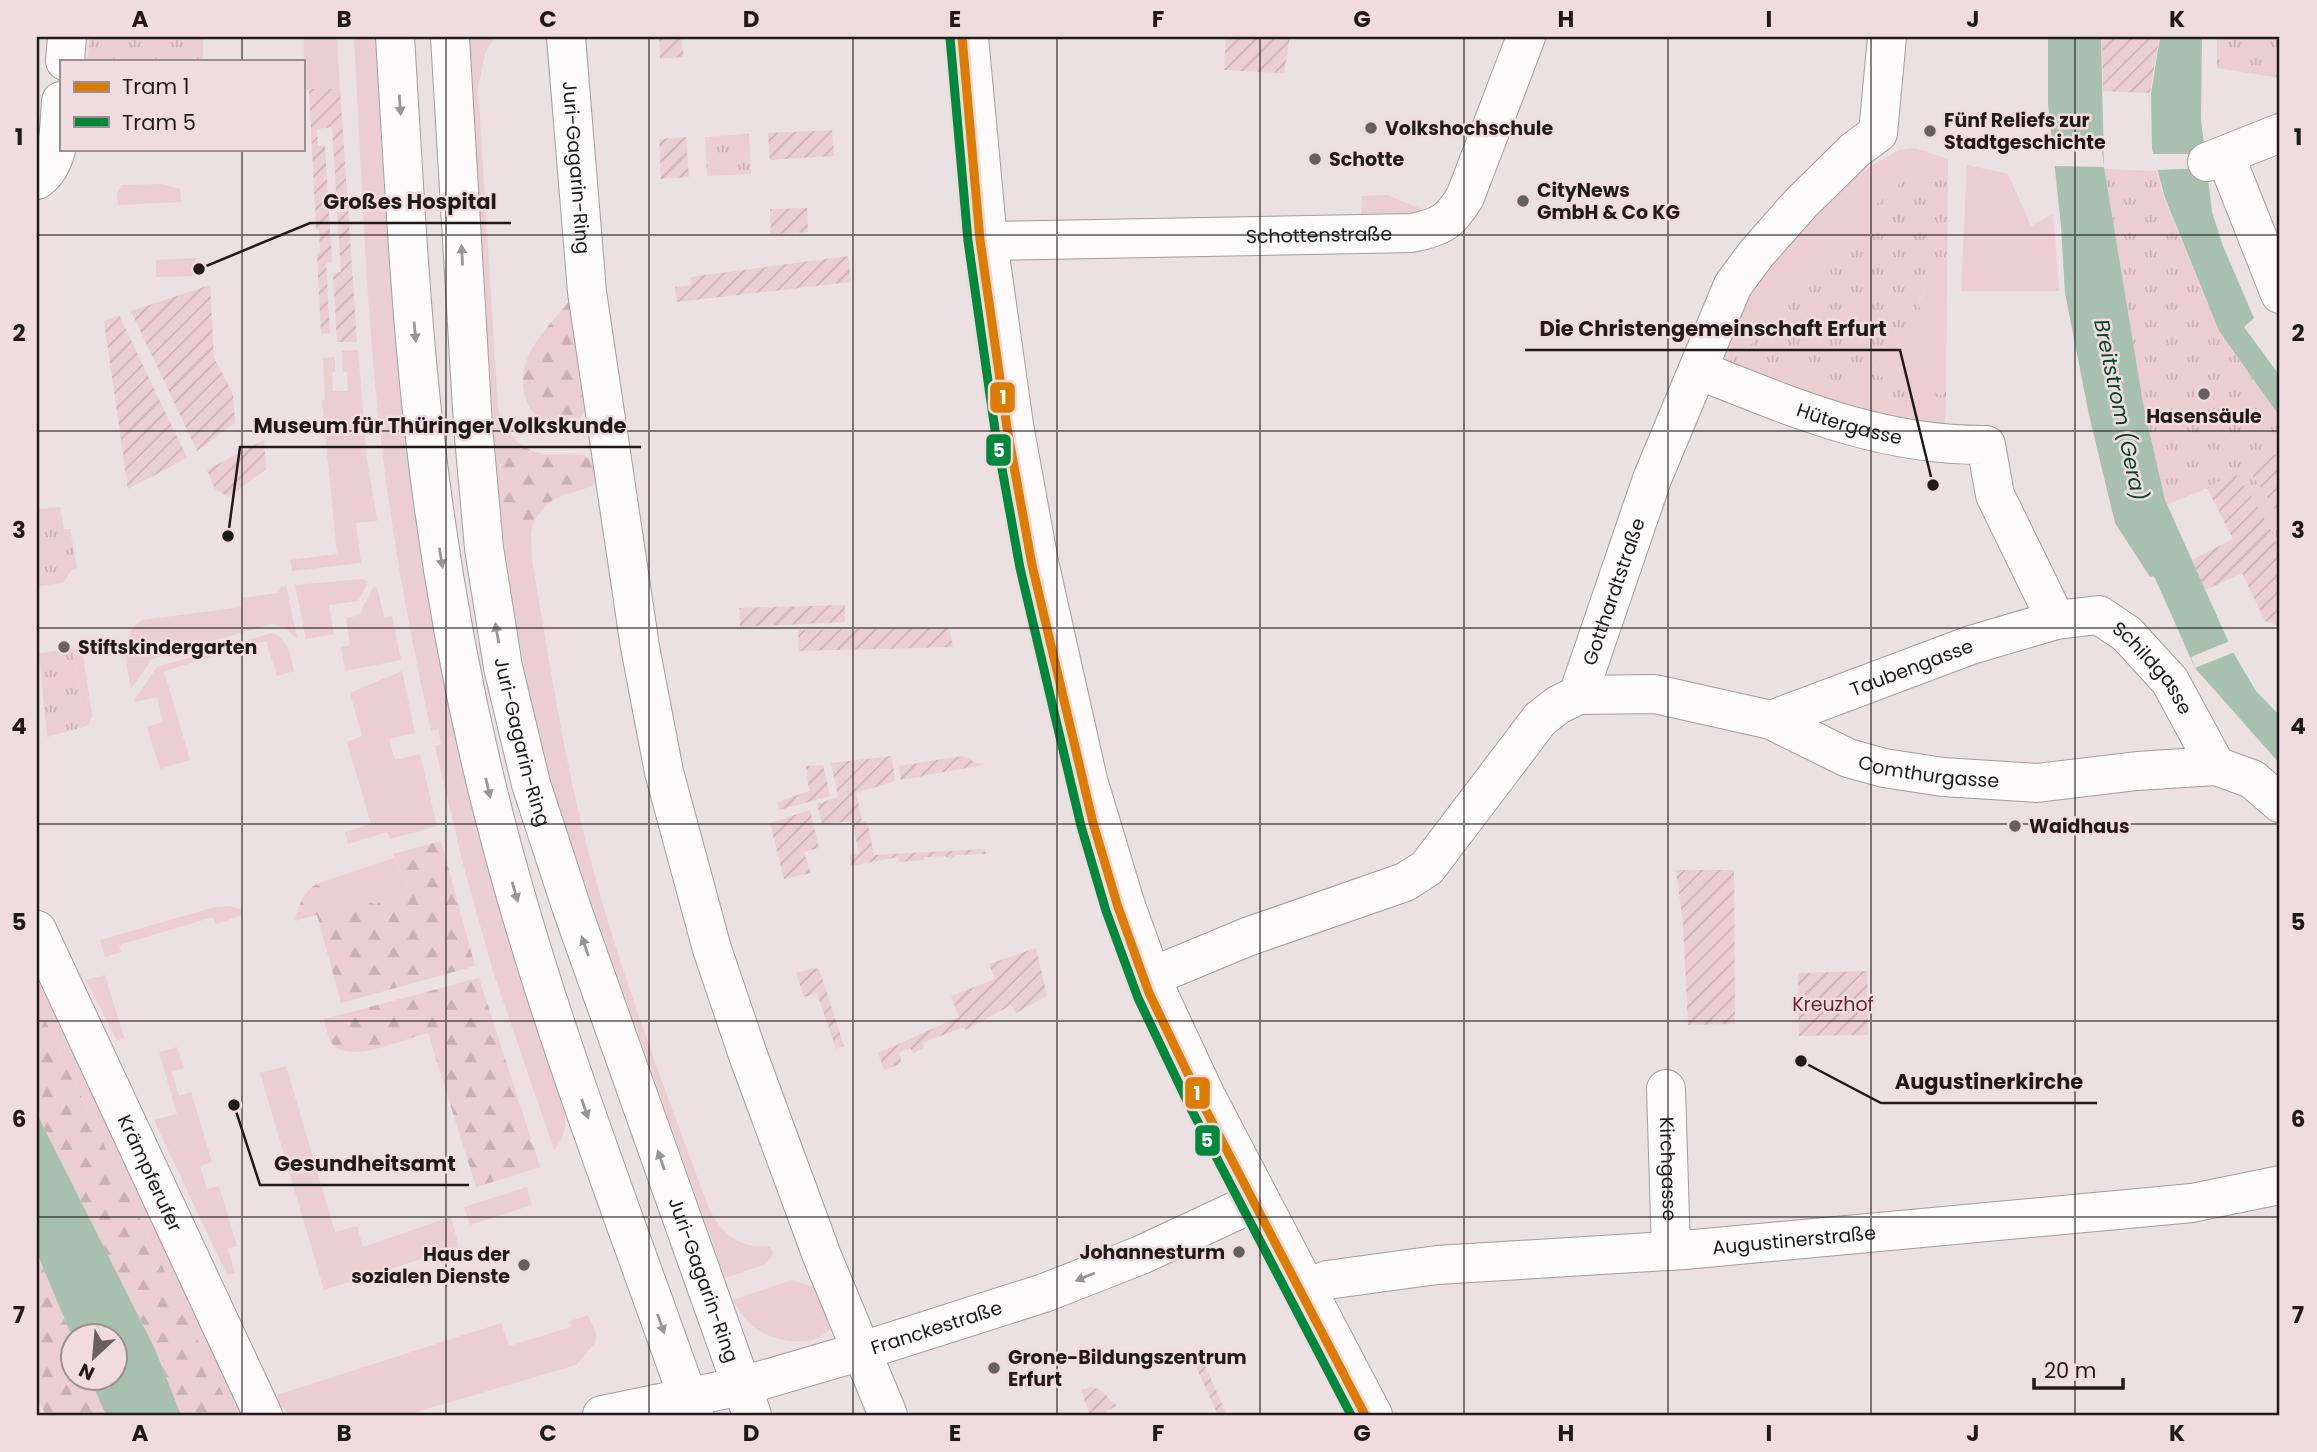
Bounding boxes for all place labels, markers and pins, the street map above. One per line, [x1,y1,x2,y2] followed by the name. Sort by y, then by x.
[1944,107,2106,156] place label: Fünf Reliefs zur Stadtgeschichte
[1385,115,1553,142] place label: Volkshochschule
[1363,120,1379,136] marker: Volkshochschule
[1922,123,1938,139] marker: Fünf Reliefs zur Stadtgeschichte
[1329,146,1405,173] place label: Schotte
[1307,151,1323,167] marker: Schotte
[1537,177,1680,226] place label: CityNews GmbH & Co KG
[310,181,511,223] callout: Großes Hospital
[1515,193,1531,209] marker: CityNews GmbH & Co KG
[1525,308,1900,350] callout: Die Christengemeinschaft Erfurt
[2196,386,2212,402] marker: Hasensäule
[2146,403,2262,430] place label: Hasensäule
[240,405,641,447] callout: Museum für Thüringer Volkskunde
[78,634,257,661] place label: Stiftskindergarten
[56,639,72,655] marker: Stiftskindergarten
[2029,813,2130,840] place label: Waidhaus
[2007,818,2023,834] marker: Waidhaus
[1881,1061,2097,1103] callout: Augustinerkirche
[260,1143,469,1185] callout: Gesundheitsamt
[1080,1239,1225,1266] place label: Johannesturm
[351,1241,510,1290] place label: Haus der sozialen Dienste
[1231,1244,1247,1260] marker: Johannesturm
[516,1257,532,1273] marker: Haus der sozialen Dienste
[1008,1344,1247,1393] place label: Grone-Bildungszentrum Erfurt
[986,1360,1002,1376] marker: Grone-Bildungszentrum Erfurt

